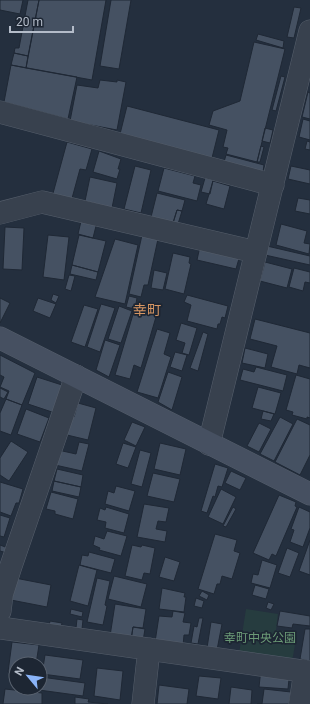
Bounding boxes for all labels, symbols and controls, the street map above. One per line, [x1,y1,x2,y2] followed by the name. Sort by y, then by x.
[10,8,73,34] scale bar
[16,15,43,29] text: 20 m
[133,302,161,318] district label: 幸町
[224,631,296,645] park label: 幸町中央公園
[8,656,48,696] north arrow
[12,665,27,678] text: N

